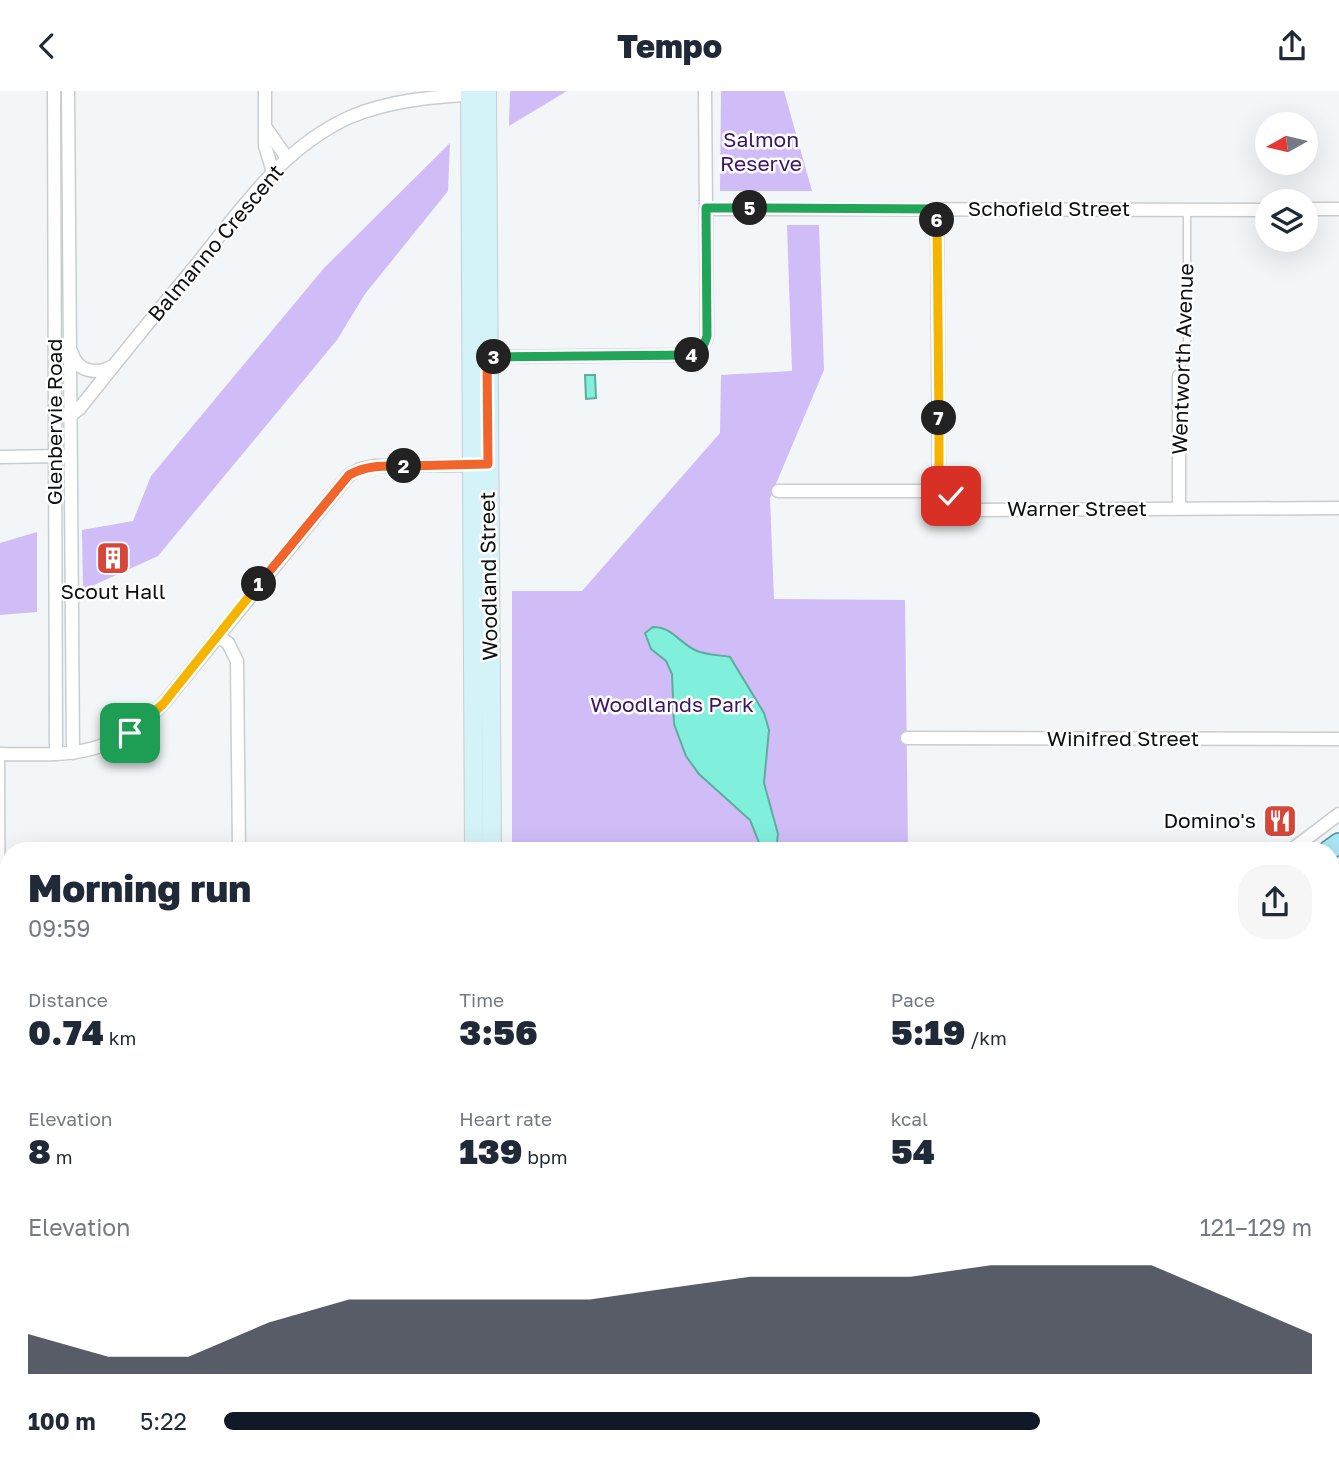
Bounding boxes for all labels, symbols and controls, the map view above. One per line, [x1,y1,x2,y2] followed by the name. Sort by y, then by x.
[28,27,66,65] icon: back
[617,27,722,65] text: Tempo
[1273,27,1311,65] icon: share
[1255,112,1318,175] north arrow
[1255,112,1318,252] map controls
[720,126,802,176] park label: Salmon Reserve
[142,159,289,326] street label: Balmanno Crescent
[1255,189,1318,252] button: layers
[732,191,768,225] pin: 5
[968,195,1130,221] street label: Schofield Street
[744,196,755,219] text: 5
[920,202,954,237] pin: 6
[930,208,943,231] text: 6
[1166,263,1198,455] street label: Wentworth Avenue
[674,337,710,373] pin: 4
[41,339,67,505] street label: Glenbervie Road
[476,339,512,375] pin: 3
[686,343,697,366] text: 4
[488,345,499,368] text: 3
[922,401,956,435] pin: 7
[933,406,944,429] text: 7
[386,449,422,483] pin: 2
[398,454,409,477] text: 2
[921,466,981,526] pin
[932,477,970,515] icon: check
[474,491,502,661] street label: Woodland Street
[1007,495,1147,521] street label: Warner Street
[94,539,132,577] building icon: Scout Hall
[242,567,276,601] pin: 1
[254,572,263,595] text: 1
[60,578,166,604] place label: Scout Hall
[590,691,754,717] park label: Woodlands Park
[100,703,160,763] pin
[111,714,149,752] icon: arrive
[1047,725,1199,751] street label: Winifred Street
[1261,802,1299,840] restaurant icon: Domino's
[1163,807,1256,833] place label: Domino's
[28,865,251,910] text: Morning run
[1238,865,1312,939] button: share
[28,914,90,942] text: 09:59
[28,988,108,1011] text: Distance
[459,988,504,1011] text: Time
[891,988,935,1011] text: Pace
[28,1011,104,1053] text: 0.74
[459,1011,538,1053] text: 3:56
[891,1011,966,1053] text: 5:19
[104,1026,136,1049] text: km
[966,1026,1007,1049] text: /km
[28,1107,113,1130] text: Elevation
[459,1107,552,1130] text: Heart rate
[891,1107,928,1130] text: kcal
[28,1130,51,1172] text: 8
[459,1130,523,1172] text: 139
[891,1130,935,1172] text: 54
[51,1145,73,1168] text: m
[523,1145,568,1168] text: bpm
[28,1213,130,1241] text: Elevation
[1200,1213,1312,1241] text: 121–129 m
[28,1407,96,1435] text: 100 m
[140,1407,187,1435] text: 5:22

